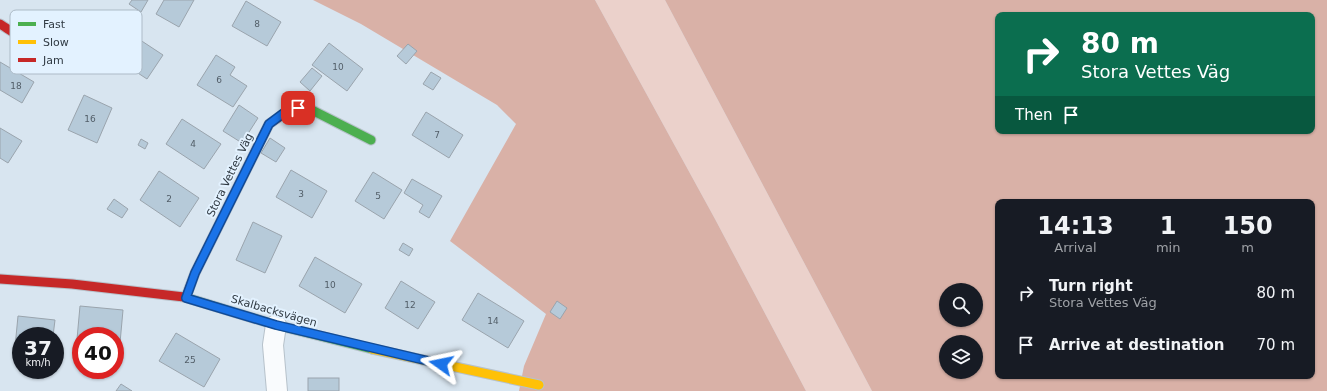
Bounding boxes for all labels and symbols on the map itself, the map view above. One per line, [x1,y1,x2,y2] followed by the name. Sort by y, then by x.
[10,10,142,74] legend
[43,18,66,31] text: Fast
[254,19,260,29] house number: 8
[43,36,69,49] text: Slow
[42,54,64,67] text: Jam
[332,62,344,72] house number: 10
[216,75,222,85] house number: 6
[10,81,22,91] house number: 18
[281,91,315,125] pin
[84,114,96,124] house number: 16
[434,130,440,140] house number: 7
[204,131,256,219] street label: Stora Vettes Väg
[190,139,196,149] house number: 4
[298,189,304,199] house number: 3
[375,191,381,201] house number: 5
[166,194,172,204] house number: 2
[324,280,336,290] house number: 10
[230,293,318,329] street label: Skalbacksvägen
[404,300,416,310] house number: 12
[487,316,499,326] house number: 14
[72,327,124,379] speed limit sign: 40
[420,343,462,385] position arrow
[184,355,196,365] house number: 25

